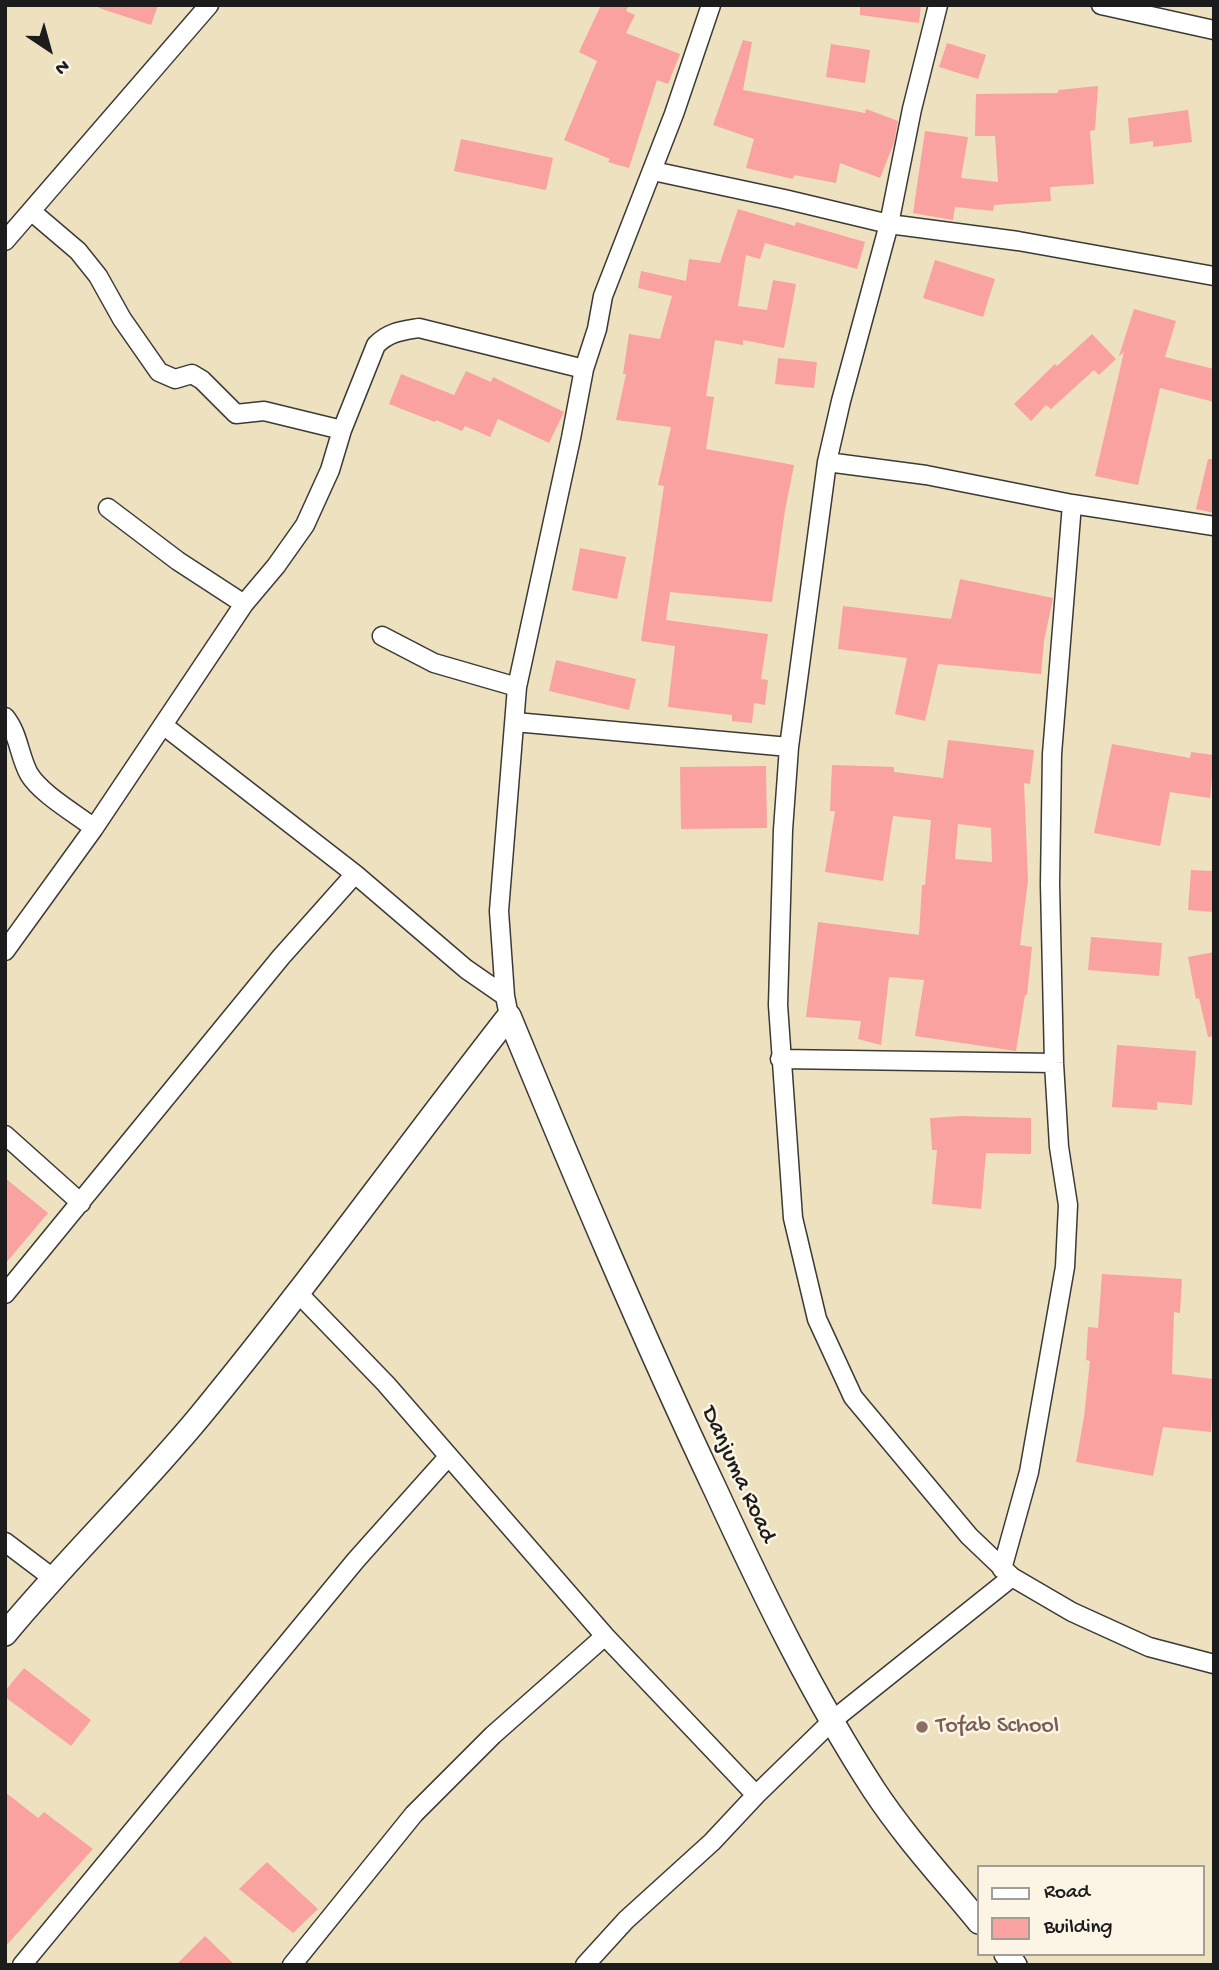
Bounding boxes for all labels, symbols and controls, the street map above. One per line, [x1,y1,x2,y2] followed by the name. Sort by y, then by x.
[14,14,84,84] north arrow
[50,53,73,79] text: N
[693,1402,781,1548] street label: Danjuma Road
[936,1713,1059,1741] place label: Tofab School
[914,1719,930,1735] marker: Tofab School
[978,1865,1205,1956] legend
[1044,1881,1090,1906] text: Road
[1044,1916,1113,1941] text: Building

